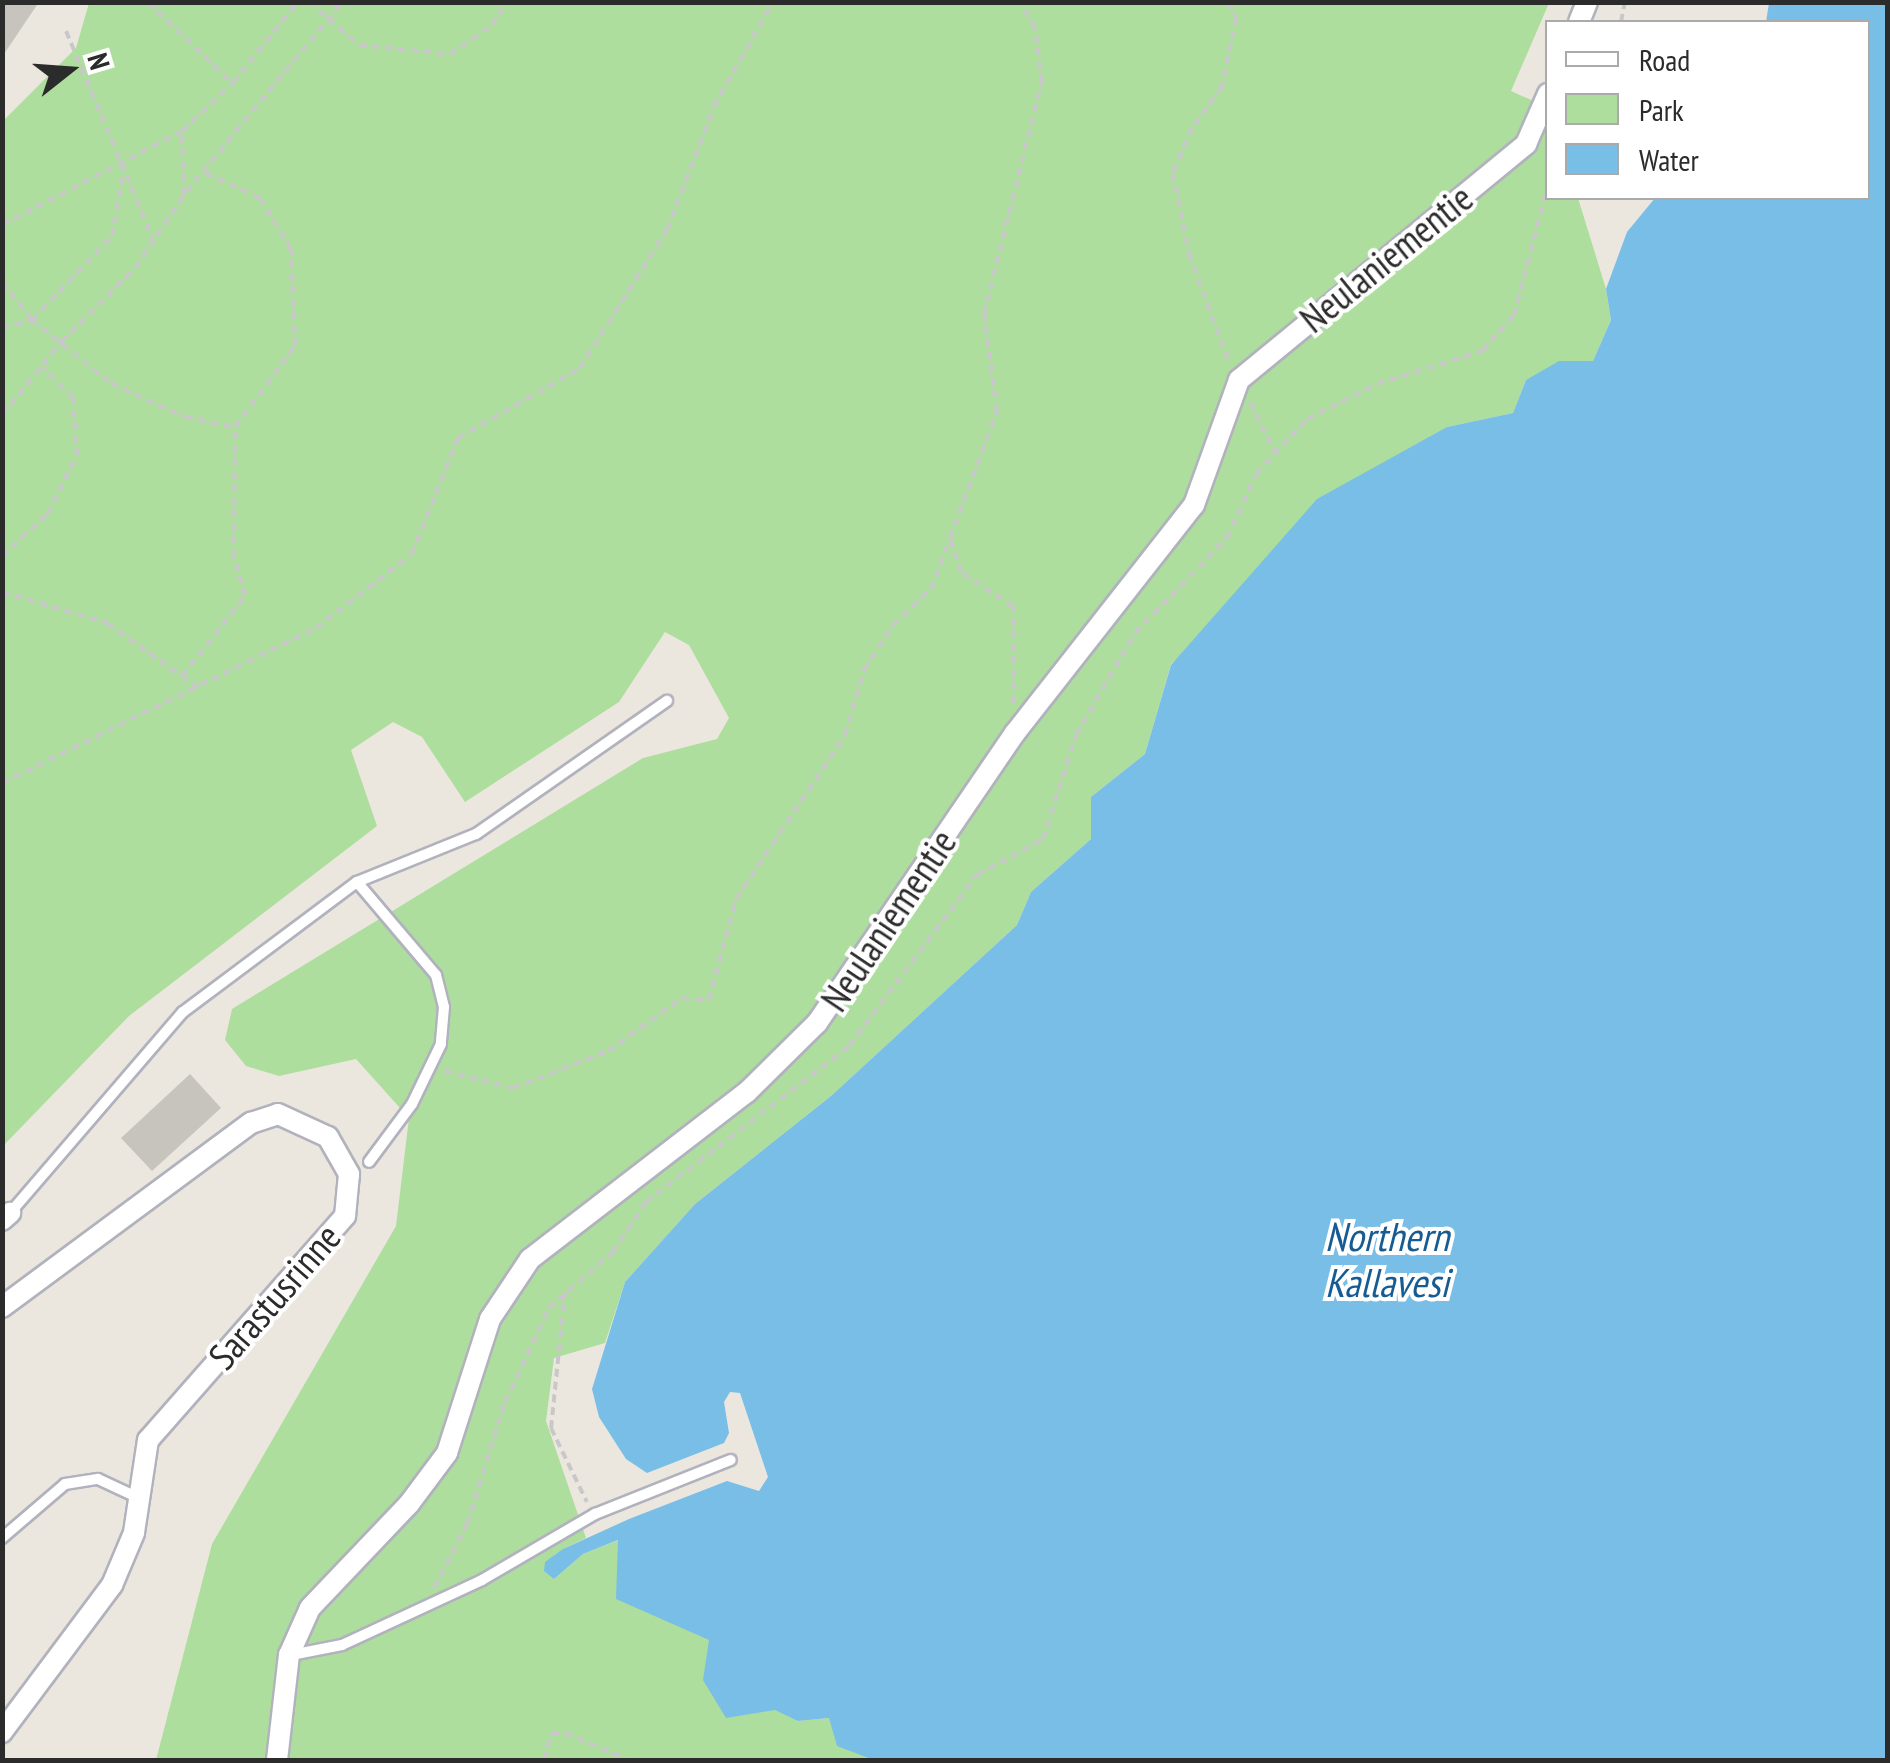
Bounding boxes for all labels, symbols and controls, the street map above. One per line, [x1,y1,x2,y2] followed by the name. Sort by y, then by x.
[20,20,120,120] north arrow
[1545,20,1870,200] legend
[1639,40,1690,79] text: Road
[79,48,119,74] text: N
[1639,90,1684,129] text: Park
[1639,140,1699,179] text: Water
[1291,175,1481,341] street label: Neulaniementie
[811,821,965,1019] street label: Neulaniementie
[1325,1212,1449,1306] water label: Northern Kallavesi
[199,1214,349,1378] street label: Sarastusrinne

